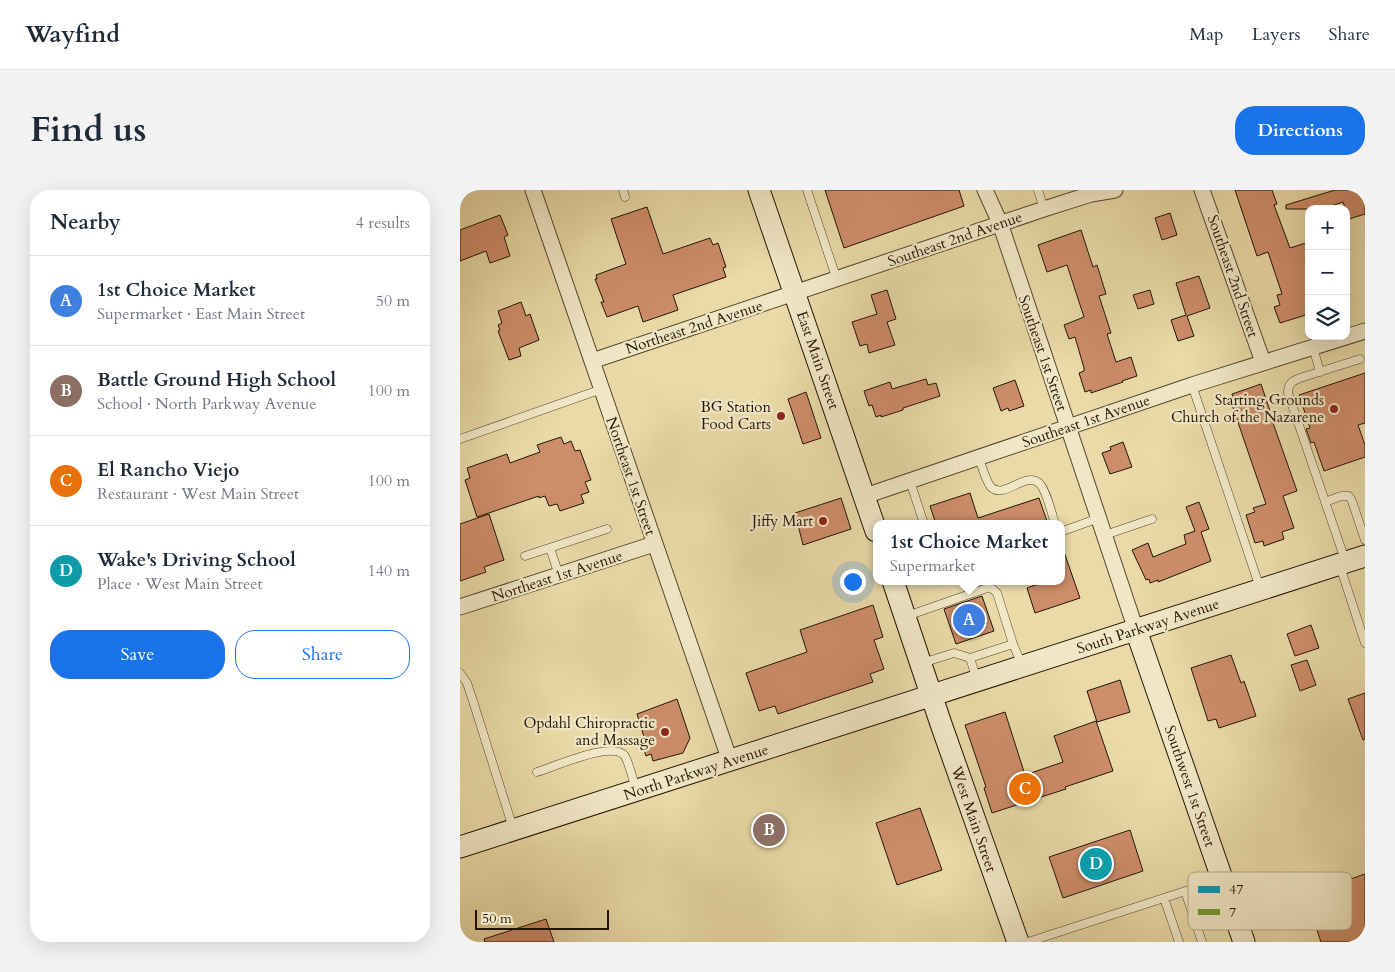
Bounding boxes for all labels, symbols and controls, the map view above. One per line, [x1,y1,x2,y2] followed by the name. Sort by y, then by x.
[25,18,120,51] text: Wayfind
[1189,22,1224,47] text: Map
[1252,22,1301,47] text: Layers
[1329,22,1370,47] text: Share
[30,106,146,154] text: Find us
[1235,106,1365,155] button: Directions
[1305,205,1350,340] map controls
[1305,205,1350,250] button: +
[885,207,1025,271] street label: Southeast 2nd Avenue
[50,208,121,237] text: Nearby
[356,212,410,234] text: 4 results
[1203,212,1263,340] street label: Southeast 2nd Street
[1305,250,1350,295] button: −
[97,277,256,303] text: 1st Choice Market
[60,290,72,312] text: A
[376,290,410,312] text: 50 m
[1014,292,1072,414] street label: Southeast 1st Street
[623,295,765,359] street label: Northeast 2nd Avenue
[1305,295,1350,340] button: layers
[97,303,305,325] text: Supermarket · East Main Street
[792,308,844,412] street label: East Main Street
[97,367,336,393] text: Battle Ground High School
[60,380,72,402] text: B
[368,380,410,402] text: 100 m
[1019,390,1153,452] street label: Southeast 1st Avenue
[1171,390,1324,427] place label: Starting Grounds Church of the Nazarene
[97,393,317,415] text: School · North Parkway Avenue
[701,397,771,434] place label: BG Station Food Carts
[1328,403,1340,415] marker: Starting Grounds Church of the Nazarene
[775,410,787,422] marker: BG Station Food Carts
[601,414,661,538] street label: Northeast 1st Street
[97,457,239,483] text: El Rancho Viejo
[60,470,72,492] text: C
[368,470,410,492] text: 100 m
[97,483,299,505] text: Restaurant · West Main Street
[750,511,813,531] place label: Jiffy Mart
[817,515,829,527] marker: Jiffy Mart
[873,520,1065,585] popup
[890,529,1048,555] text: 1st Choice Market
[489,545,625,607] street label: Northeast 1st Avenue
[97,547,296,573] text: Wake's Driving School
[890,555,975,577] text: Supermarket
[59,560,73,582] text: D
[368,560,410,582] text: 140 m
[840,569,866,595] your location
[97,573,263,595] text: Place · West Main Street
[1074,593,1222,659] street label: South Parkway Avenue
[953,601,985,639] pin: A
[50,630,225,679] button: Save
[235,630,410,679] button: Share
[523,713,655,750] place label: Opdahl Chiropractic and Massage
[1160,723,1220,850] street label: Southwest 1st Street
[659,726,671,738] marker: Opdahl Chiropractic and Massage
[621,739,771,805] street label: North Parkway Avenue
[946,762,1002,875] street label: West Main Street
[1009,770,1041,808] pin: C
[753,811,785,849] pin: B
[1080,845,1112,883] pin: D
[1188,872,1352,930] legend
[1229,880,1243,899] text: 47
[1229,903,1236,922] text: 7
[475,907,609,930] scale bar
[482,909,512,928] text: 50 m

